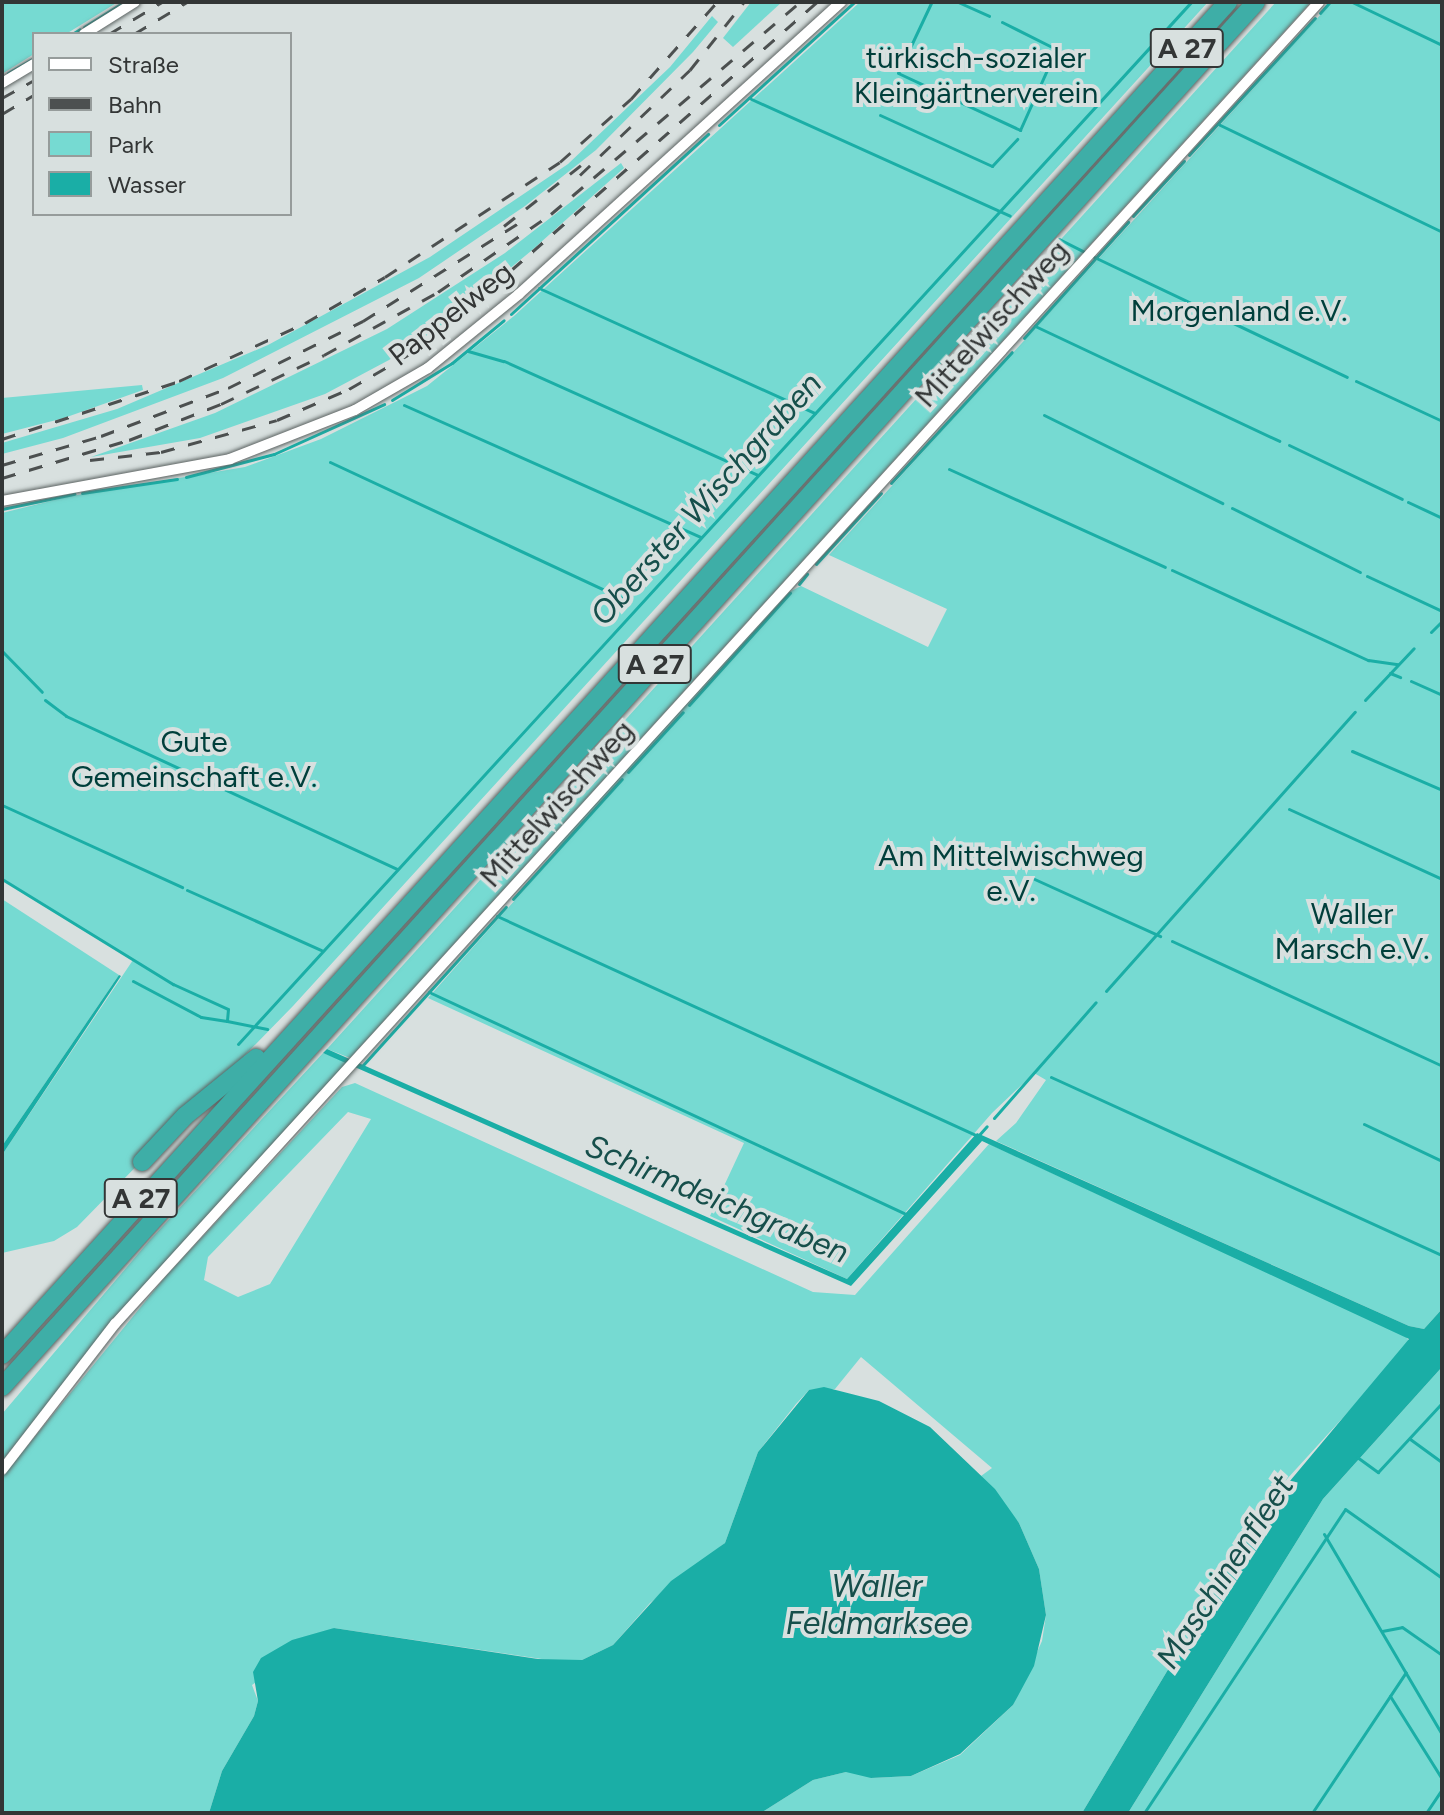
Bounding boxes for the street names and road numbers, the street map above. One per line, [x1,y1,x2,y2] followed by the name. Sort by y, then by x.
[1149,24,1225,72] road number: A 27
[908,233,1076,415] street label: Mittelwischweg
[382,254,520,374] street label: Pappelweg
[617,640,693,688] road number: A 27
[473,713,641,895] street label: Mittelwischweg
[103,1174,179,1222] road number: A 27

